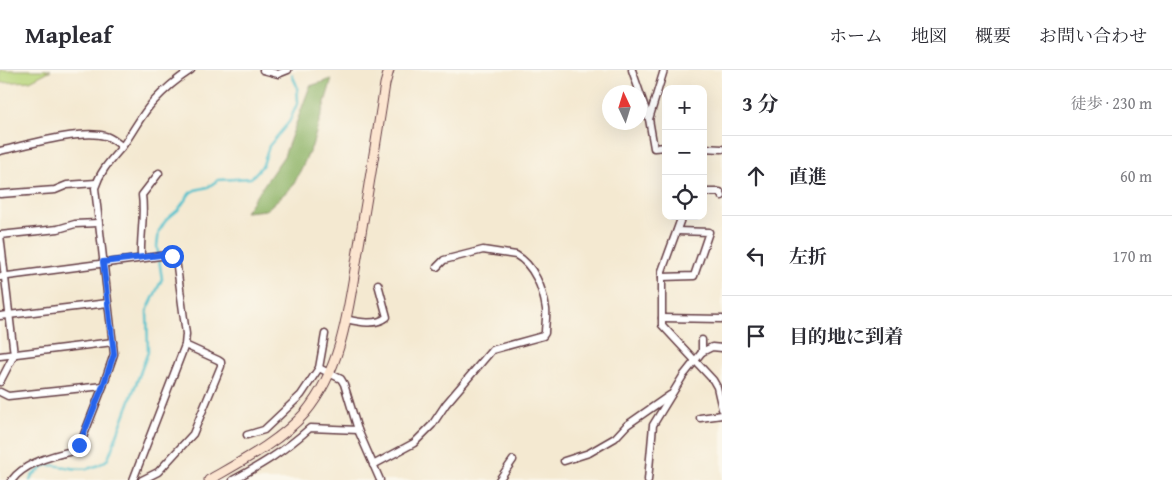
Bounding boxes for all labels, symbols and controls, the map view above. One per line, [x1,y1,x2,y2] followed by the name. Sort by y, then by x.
[25,17,112,52] text: Mapleaf
[829,22,883,49] text: ホーム
[911,22,947,49] text: 地図
[975,22,1011,49] text: 概要
[1039,22,1147,49] text: お問い合わせ
[602,85,647,130] north arrow
[662,85,707,220] map controls
[662,85,707,130] button: +
[742,88,779,119] text: 3 分
[1071,91,1152,115] text: 徒歩 · 230 m
[662,130,707,175] button: −
[742,162,770,190] icon: ahead
[789,162,827,190] text: 直進
[1120,164,1152,188] text: 60 m
[662,175,707,220] button: locate
[742,242,770,270] icon: left
[789,242,827,270] text: 左折
[1112,244,1152,268] text: 170 m
[161,245,184,268] route start
[742,322,770,350] icon: arrive
[789,322,903,350] text: 目的地に到着
[68,434,91,457] route end

